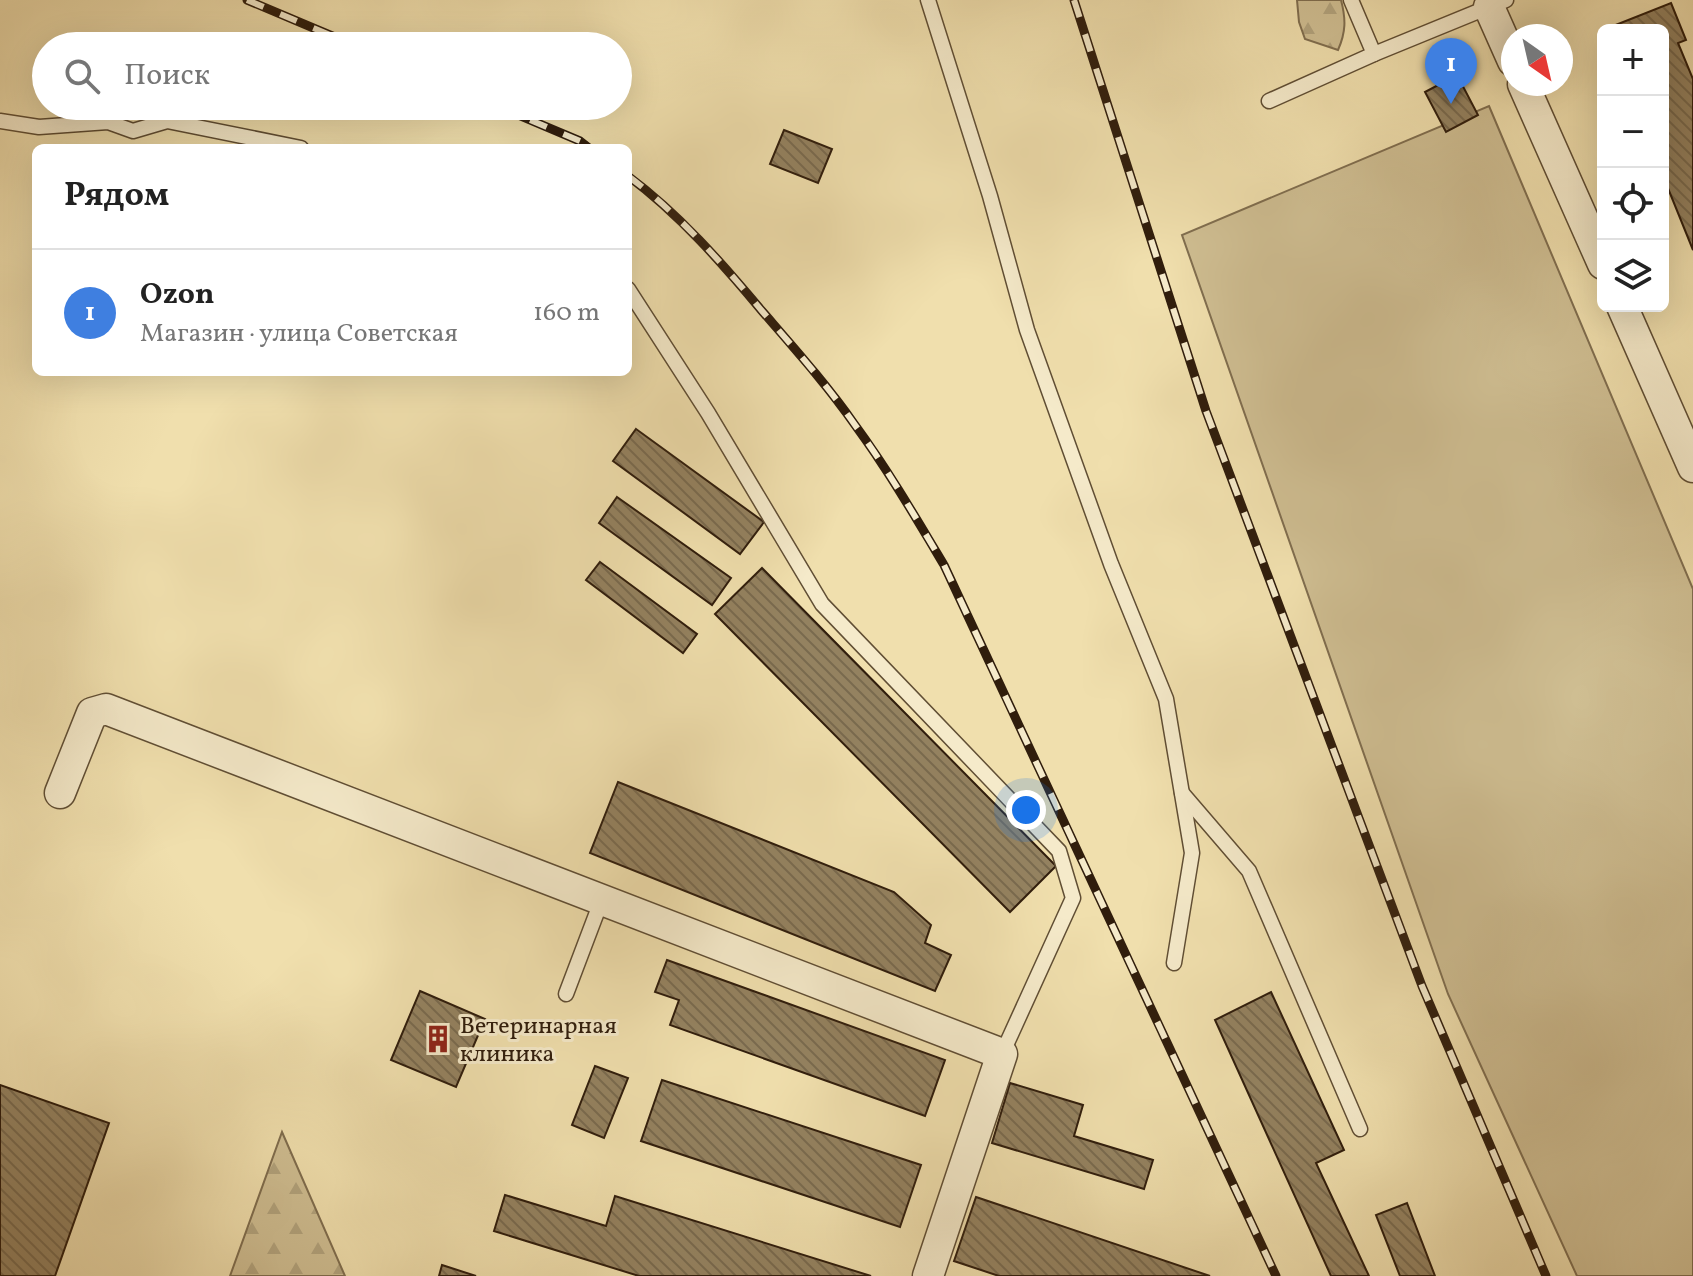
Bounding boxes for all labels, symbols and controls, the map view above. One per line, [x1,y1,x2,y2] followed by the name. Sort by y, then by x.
[1501,24,1573,96] north arrow
[1597,24,1669,312] map controls
[1597,24,1669,96] button: +
[32,32,632,120] search box
[1425,38,1477,104] pin: 1
[60,54,104,98] icon: search
[124,55,210,97] text: Поиск
[1597,96,1669,168] button: −
[1597,168,1669,240] button: locate
[64,173,169,220] text: Рядом
[1597,240,1669,312] button: layers
[140,274,214,316] text: Ozon
[85,295,95,331] text: 1
[533,295,600,331] text: 160 m
[140,316,458,352] text: Магазин · улица Советская
[1006,790,1046,830] your location
[460,1010,617,1072] place label: Ветеринарная клиника
[423,1024,453,1054] building icon: Ветеринарная клиника

